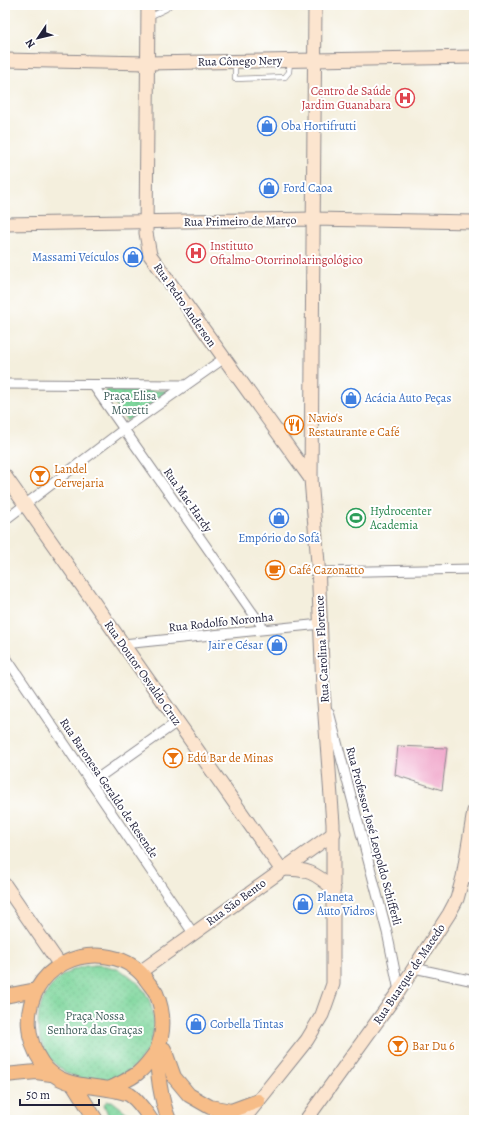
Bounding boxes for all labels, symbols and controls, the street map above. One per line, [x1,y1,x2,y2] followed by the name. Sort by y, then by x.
[18,18,58,58] north arrow
[22,36,39,51] text: N
[197,52,283,70] street label: Rua Cônego Nery
[301,83,391,113] place label: Centro de Saúde Jardim Guanabara
[394,87,416,109] hospital icon: Centro de Saúde Jardim Guanabara
[256,115,278,137] shop icon: Oba Hortifrutti
[281,118,356,134] place label: Oba Hortifrutti
[258,177,280,199] shop icon: Ford Caoa
[283,180,333,196] place label: Ford Caoa
[184,212,296,230] street label: Rua Primeiro de Março
[210,238,363,268] place label: Instituto Oftalmo-Otorrinolaringológico
[185,242,207,264] hospital icon: Instituto Oftalmo-Otorrinolaringológico
[122,246,144,268] shop icon: Massami Veículos
[32,249,119,265] place label: Massami Veículos
[150,260,220,351] street label: Rua Pedro Anderson
[340,387,362,409] shop icon: Acácia Auto Peças
[103,388,157,418] park label: Praça Elisa Moretti
[364,390,451,406] place label: Acácia Auto Peças
[308,410,400,440] place label: Navio's Restaurante e Café
[283,414,305,436] restaurant icon: Navio's Restaurante e Café
[54,461,105,491] place label: Landel Cervejaria
[29,465,51,487] bar icon: Landel Cervejaria
[160,465,216,536] street label: Rua Mac Hardy
[369,503,432,533] place label: Hydrocenter Academia
[268,507,290,529] shop icon: Empório do Sofá
[345,507,367,529] sports icon: Hydrocenter Academia
[238,530,320,546] place label: Empório do Sofá
[264,559,286,581] cafe icon: Café Cazonatto
[289,562,364,578] place label: Café Cazonatto
[311,595,333,703] street label: Rua Carolina Florence
[168,609,275,635] street label: Rua Rodolfo Noronha
[101,617,185,729] street label: Rua Doutor Osvaldo Cruz
[266,634,288,656] shop icon: Jair e César
[208,637,263,653] place label: Jair e César
[56,715,162,861] street label: Rua Baronesa Geraldo de Resende
[342,745,406,927] street label: Rua Professor José Leopoldo Schifferli
[162,747,184,769] bar icon: Edú Bar de Minas
[187,750,274,766] place label: Edú Bar de Minas
[203,875,269,929] street label: Rua São Bento
[316,889,375,919] place label: Planeta Auto Vidros
[292,893,314,915] shop icon: Planeta Auto Vidros
[369,921,449,1027] street label: Rua Buarque de Macedo
[47,1008,143,1038] park label: Praça Nossa Senhora das Graças
[185,1013,207,1035] shop icon: Corbella Tintas
[210,1016,284,1032] place label: Corbella Tintas
[387,1035,409,1057] bar icon: Bar Du 6
[412,1038,455,1054] place label: Bar Du 6
[20,1081,99,1107] scale bar
[26,1087,50,1103] text: 50 m

